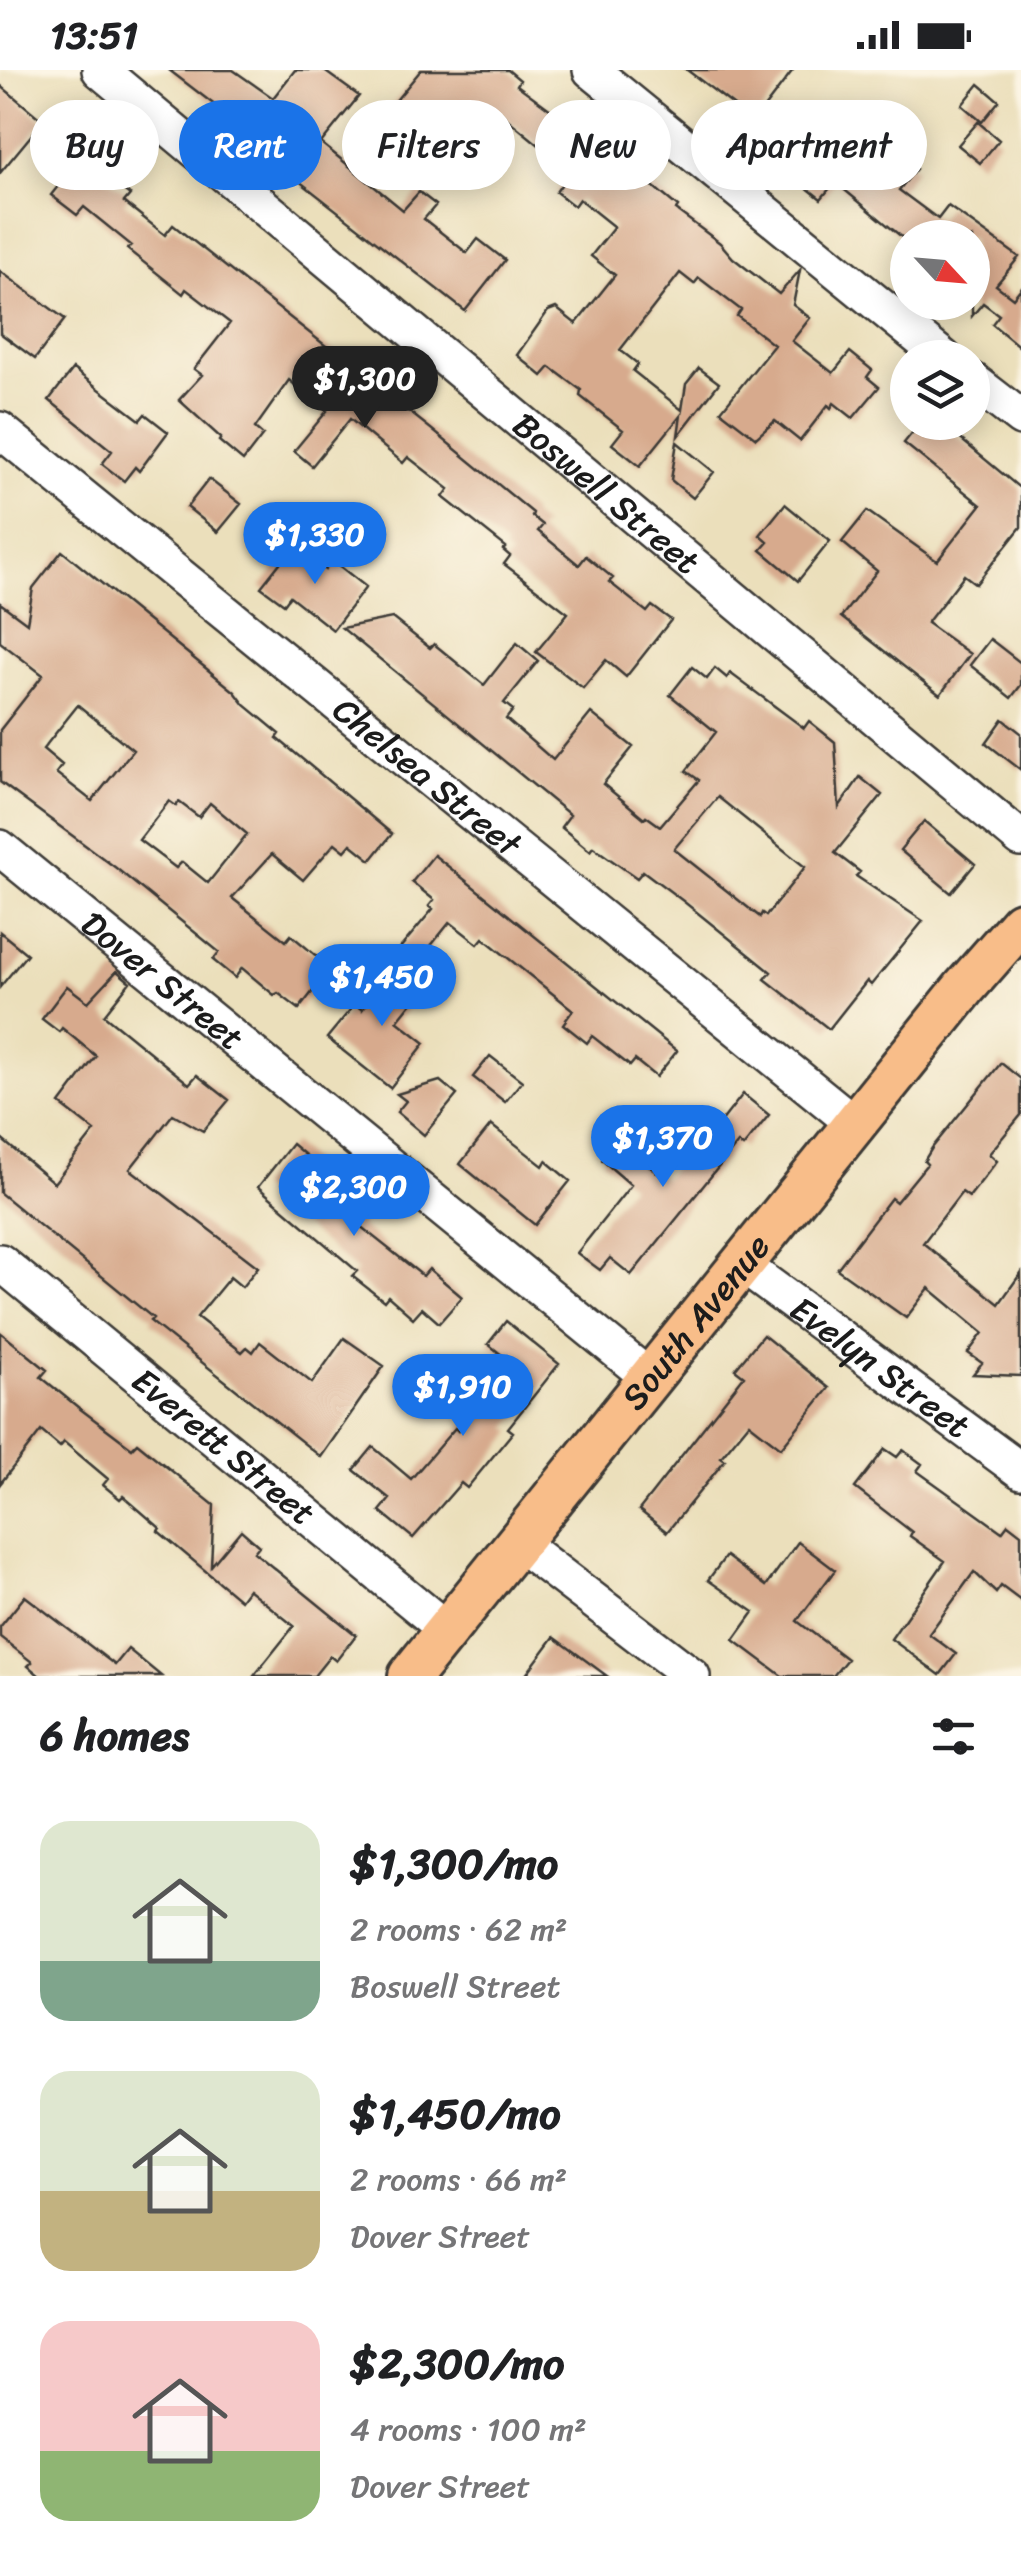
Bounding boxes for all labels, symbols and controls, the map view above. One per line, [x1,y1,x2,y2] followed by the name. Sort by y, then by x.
[50,2,138,69] text: 13:51
[30,100,159,190] chip: Buy
[179,100,322,190] chip: Rent
[342,100,515,190] chip: Filters
[535,100,671,190] chip: New
[691,100,927,190] chip: Apartment
[890,220,990,320] north arrow
[890,220,990,440] map controls
[890,340,990,440] button: layers
[284,346,446,431] pin: $1,300
[314,350,416,407] text: $1,300
[498,395,715,591] street label: Boswell Street
[234,502,396,587] pin: $1,330
[265,506,365,563] text: $1,330
[319,680,537,874] street label: Chelsea Street
[67,894,259,1067] street label: Dover Street
[301,944,463,1029] pin: $1,450
[330,948,434,1005] text: $1,450
[582,1105,744,1190] pin: $1,370
[613,1109,713,1166] text: $1,370
[273,1154,435,1239] pin: $2,300
[301,1158,407,1215] text: $2,300
[604,1219,786,1424] street label: South Avenue
[776,1279,984,1455] street label: Evelyn Street
[117,1351,330,1542] street label: Everett Street
[382,1354,544,1439] pin: $1,910
[414,1358,512,1415] text: $1,910
[40,1699,189,1773] text: 6 homes
[926,1709,981,1764] icon: filters
[350,1827,558,1901] text: $1,300/mo
[120,1861,240,1981] icon: home
[350,1901,567,1958] text: 2 rooms · 62 m²
[350,1958,560,2015] text: Boswell Street
[350,2077,560,2151] text: $1,450/mo
[120,2111,240,2231] icon: home
[350,2151,567,2208] text: 2 rooms · 66 m²
[350,2208,530,2265] text: Dover Street
[350,2327,564,2401] text: $2,300/mo
[120,2361,240,2481] icon: home
[350,2401,587,2458] text: 4 rooms · 100 m²
[350,2458,530,2515] text: Dover Street

